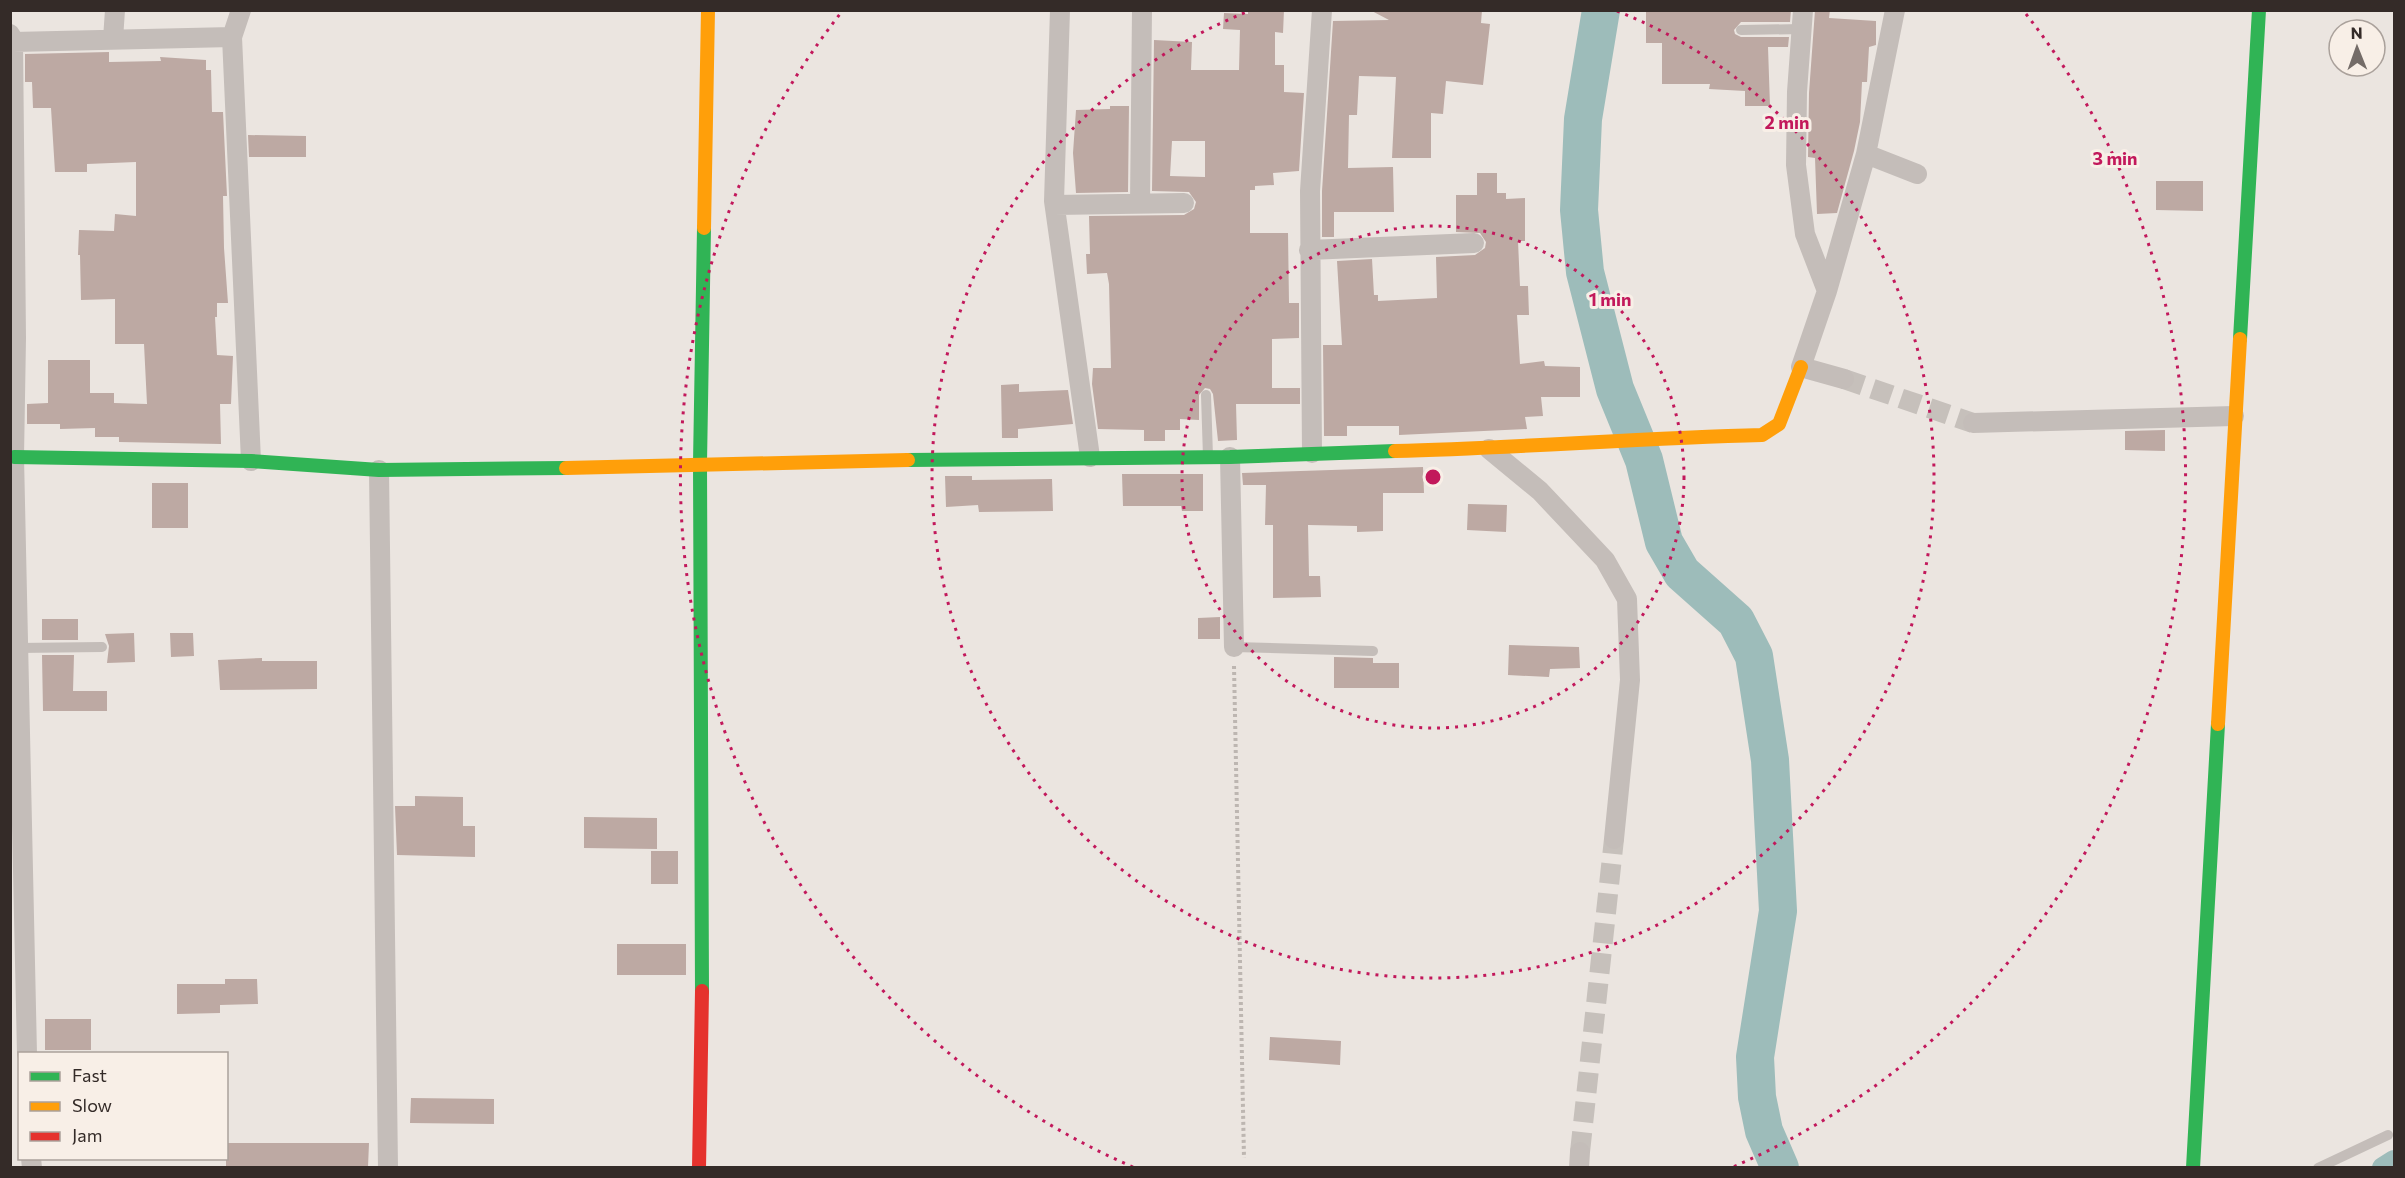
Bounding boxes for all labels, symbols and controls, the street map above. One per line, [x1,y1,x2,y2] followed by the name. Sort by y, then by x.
[2327,18,2387,78] north arrow
[2351,23,2363,42] text: N
[1765,111,1809,133] text: 2 min
[2092,147,2138,169] text: 3 min
[1589,288,1631,310] text: 1 min
[1423,467,1443,487] centre of rings
[18,1052,228,1160] legend
[72,1064,107,1086] text: Fast
[72,1094,112,1116] text: Slow
[72,1124,102,1146] text: Jam

